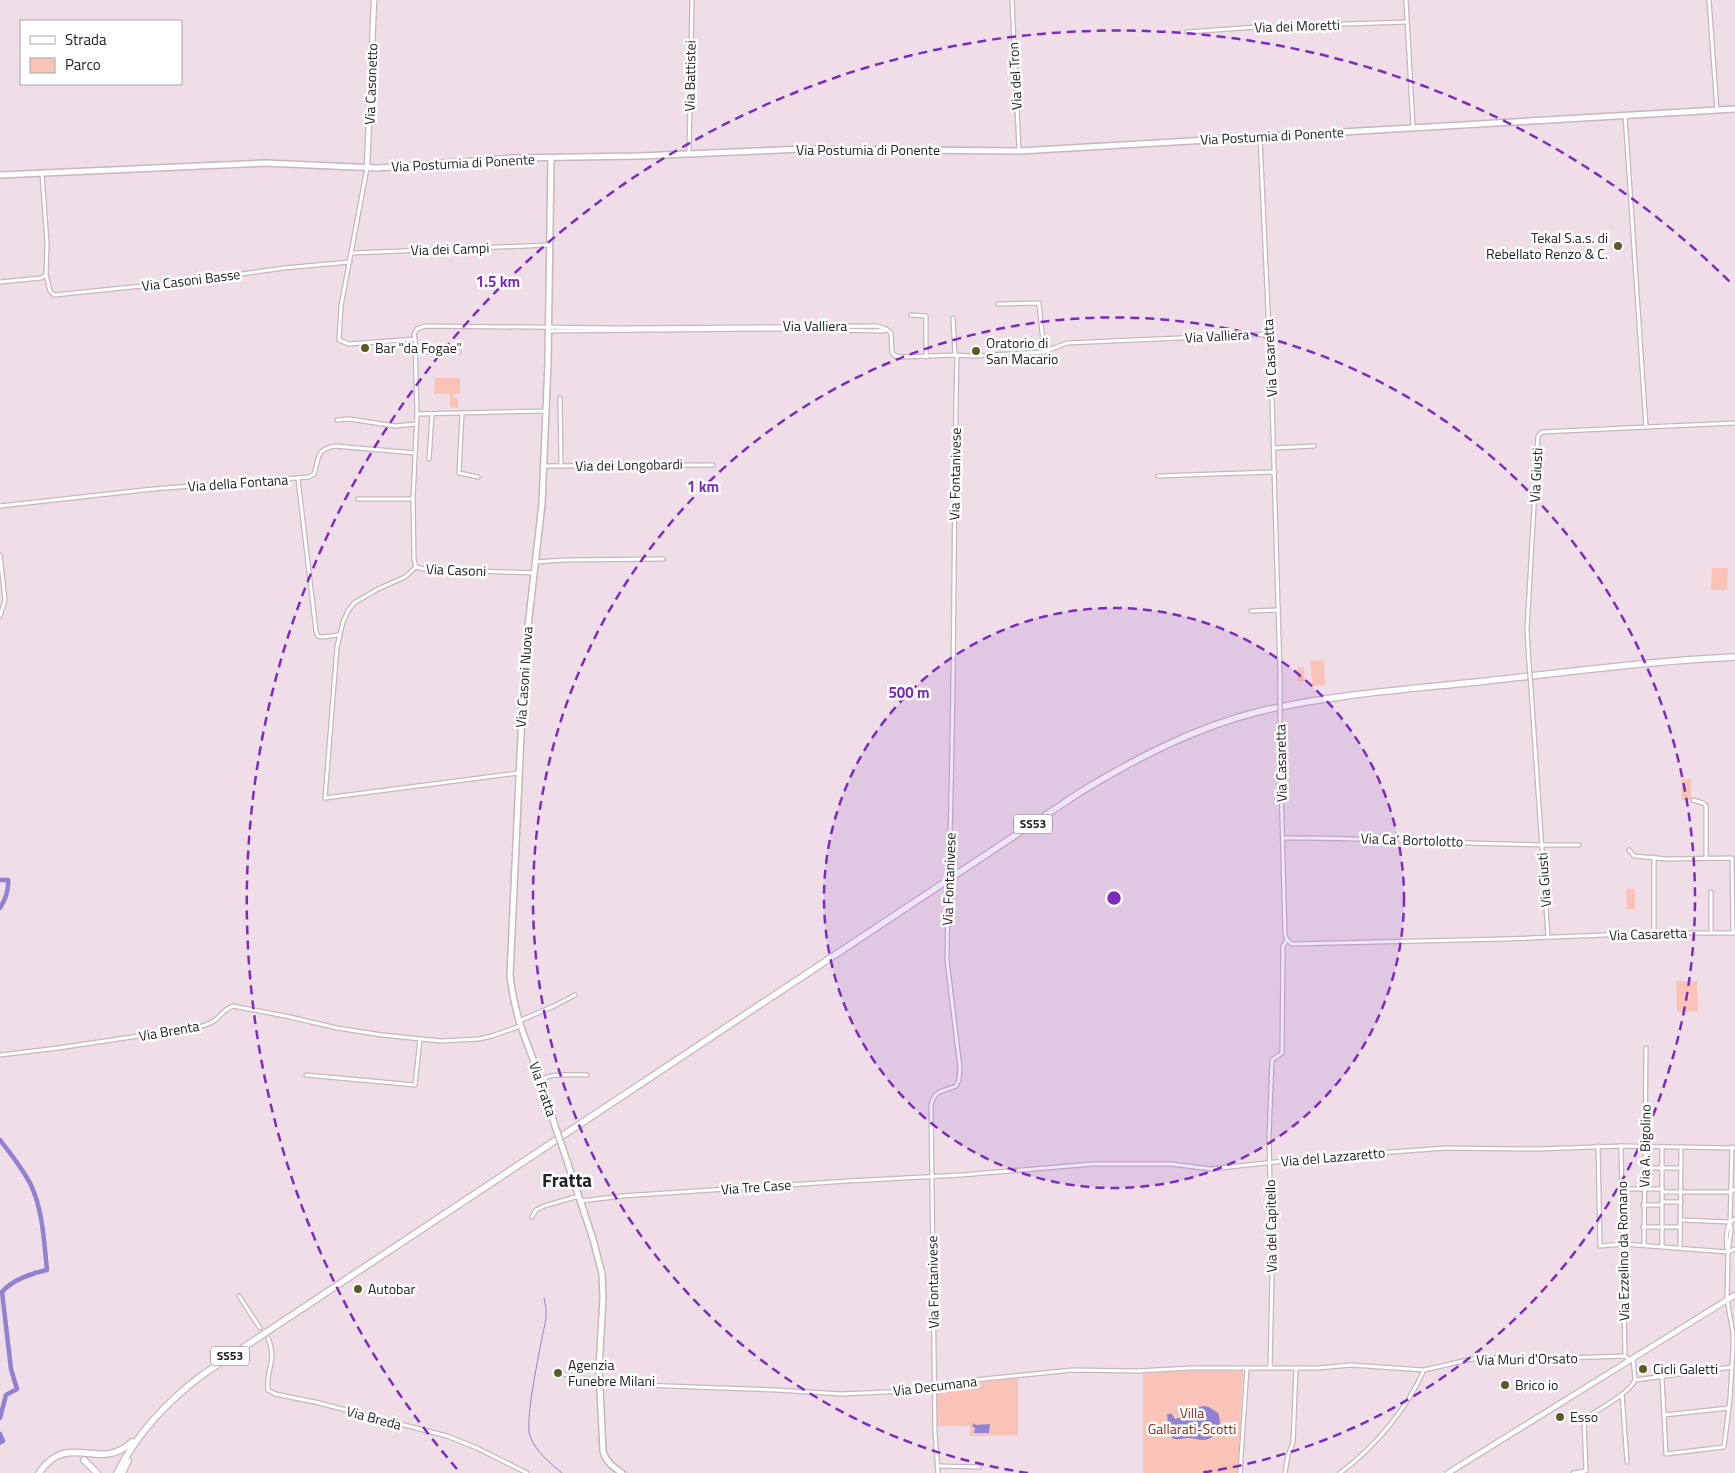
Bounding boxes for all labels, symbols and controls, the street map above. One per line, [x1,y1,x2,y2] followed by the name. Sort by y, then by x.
[1254,14,1340,37] street label: Via dei Moretti
[20,20,182,85] legend
[65,28,107,51] text: Strada
[678,40,701,112] street label: Via Battistei
[1002,42,1027,110] street label: Via del Tron
[359,43,382,125] street label: Via Casonetto
[65,53,101,76] text: Parco
[1200,121,1344,150] street label: Via Postumia di Ponente
[796,139,940,160] street label: Via Postumia di Ponente
[391,148,535,177] street label: Via Postumia di Ponente
[1486,227,1608,264] place label: Tekal S.a.s. di Rebellato Renzo & C.
[410,237,490,260] street label: Via dei Campi
[1612,240,1624,252] marker: Tekal S.a.s. di Rebellato Renzo & C.
[140,263,241,296] street label: Via Casoni Basse
[476,270,520,293] text: 1.5 km
[783,315,847,336] street label: Via Valliera
[1257,319,1282,398] street label: Via Casaretta
[1184,323,1250,348] street label: Via Valliera
[986,332,1058,369] place label: Oratorio di San Macario
[375,337,462,358] place label: Bar "da Fogae"
[359,342,371,354] marker: Bar "da Fogae"
[970,345,982,357] marker: Oratorio di San Macario
[943,427,966,521] street label: Via Fontanivese
[1524,447,1547,503] street label: Via Giusti
[575,453,683,476] street label: Via dei Longobardi
[187,469,289,496] street label: Via della Fontana
[687,475,719,498] text: 1 km
[425,558,487,581] street label: Via Casoni
[509,626,538,728] street label: Via Casoni Nuova
[888,681,930,704] text: 500 m
[1269,724,1292,802] street label: Via Casaretta
[1014,814,1052,834] road number: SS53
[1360,827,1464,852] street label: Via Ca' Bortolotto
[936,832,961,926] street label: Via Fontanivese
[1531,852,1556,908] street label: Via Giusti
[1105,889,1123,907] centre of rings
[1609,922,1687,945] street label: Via Casaretta
[137,1015,201,1046] street label: Via Brenta
[524,1058,563,1119] street label: Via Fratta
[1633,1104,1656,1188] street label: Via A. Bigolino
[1280,1141,1386,1172] street label: Via del Lazzaretto
[542,1165,592,1194] district label: Fratta
[720,1174,792,1199] street label: Via Tre Case
[1259,1179,1282,1273] street label: Via del Capitello
[1611,1181,1634,1321] street label: Via Ezzelino da Romano
[921,1235,944,1329] street label: Via Fontanivese
[368,1278,415,1299] place label: Autobar
[352,1283,364,1295] marker: Autobar
[211,1346,249,1365] road number: SS53
[1476,1347,1578,1370] street label: Via Muri d'Orsato
[568,1354,655,1391] place label: Agenzia Funebre Milani
[1653,1358,1718,1379] place label: Cicli Galetti
[1637,1363,1649,1375] marker: Cicli Galetti
[552,1367,564,1379] marker: Agenzia Funebre Milani
[892,1370,978,1401] street label: Via Decumana
[1515,1374,1558,1395] place label: Brico io
[1499,1379,1511,1391] marker: Brico io
[344,1400,404,1435] street label: Via Breda
[1148,1402,1236,1439] park label: Villa Gallarati-Scotti
[1570,1406,1598,1427] place label: Esso
[1554,1411,1566,1423] marker: Esso

